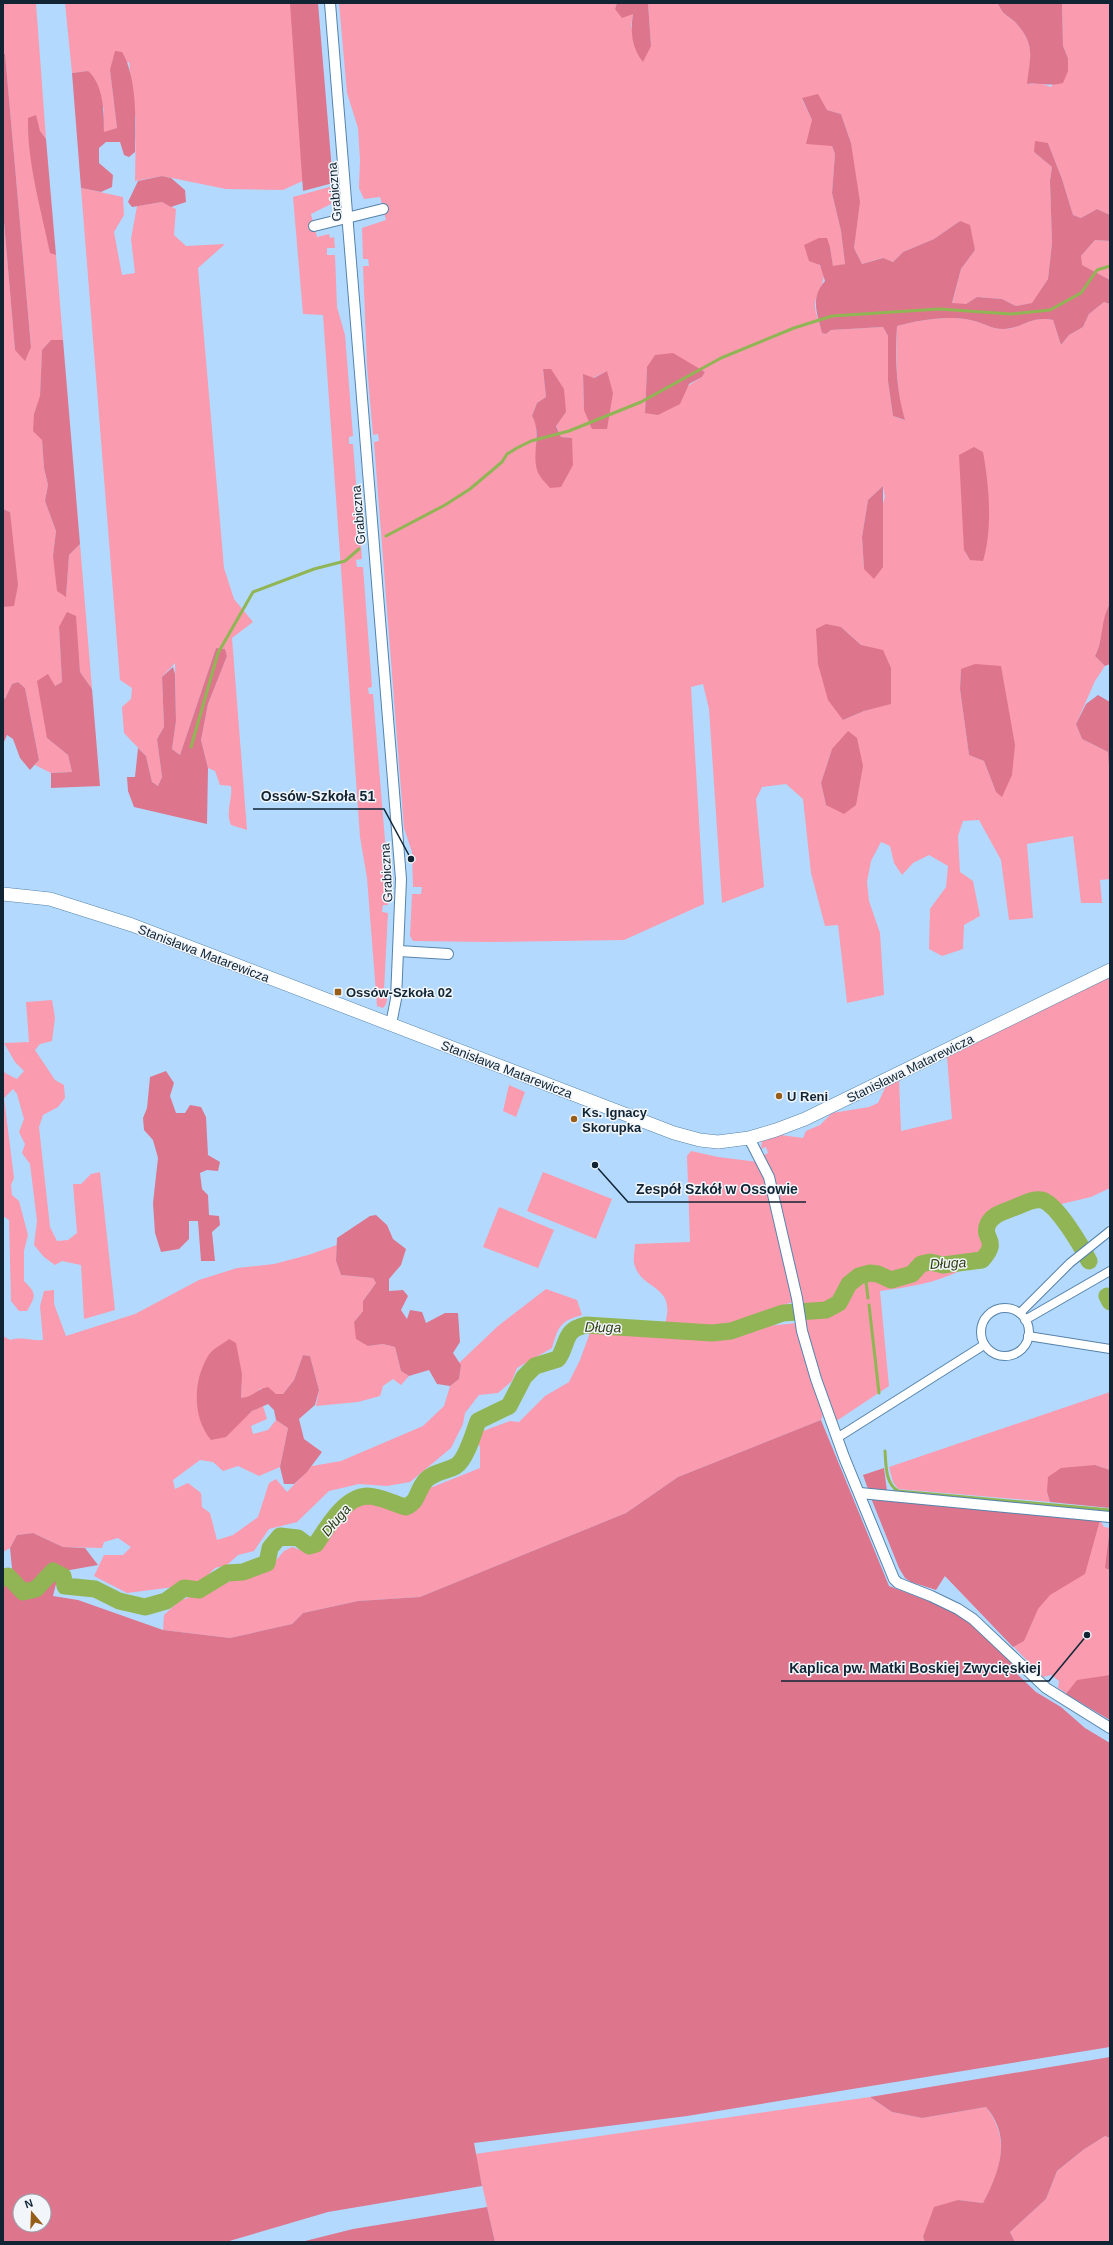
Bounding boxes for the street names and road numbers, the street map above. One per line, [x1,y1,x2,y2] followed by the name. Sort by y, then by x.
[324,161,345,222] street label: Grabiczna
[348,484,369,545] street label: Grabiczna
[377,842,396,903] street label: Grabiczna
[136,921,272,986] street label: Stanisława Matarewicza
[844,1031,977,1106] street label: Stanisława Matarewicza
[439,1037,575,1102] street label: Stanisława Matarewicza

